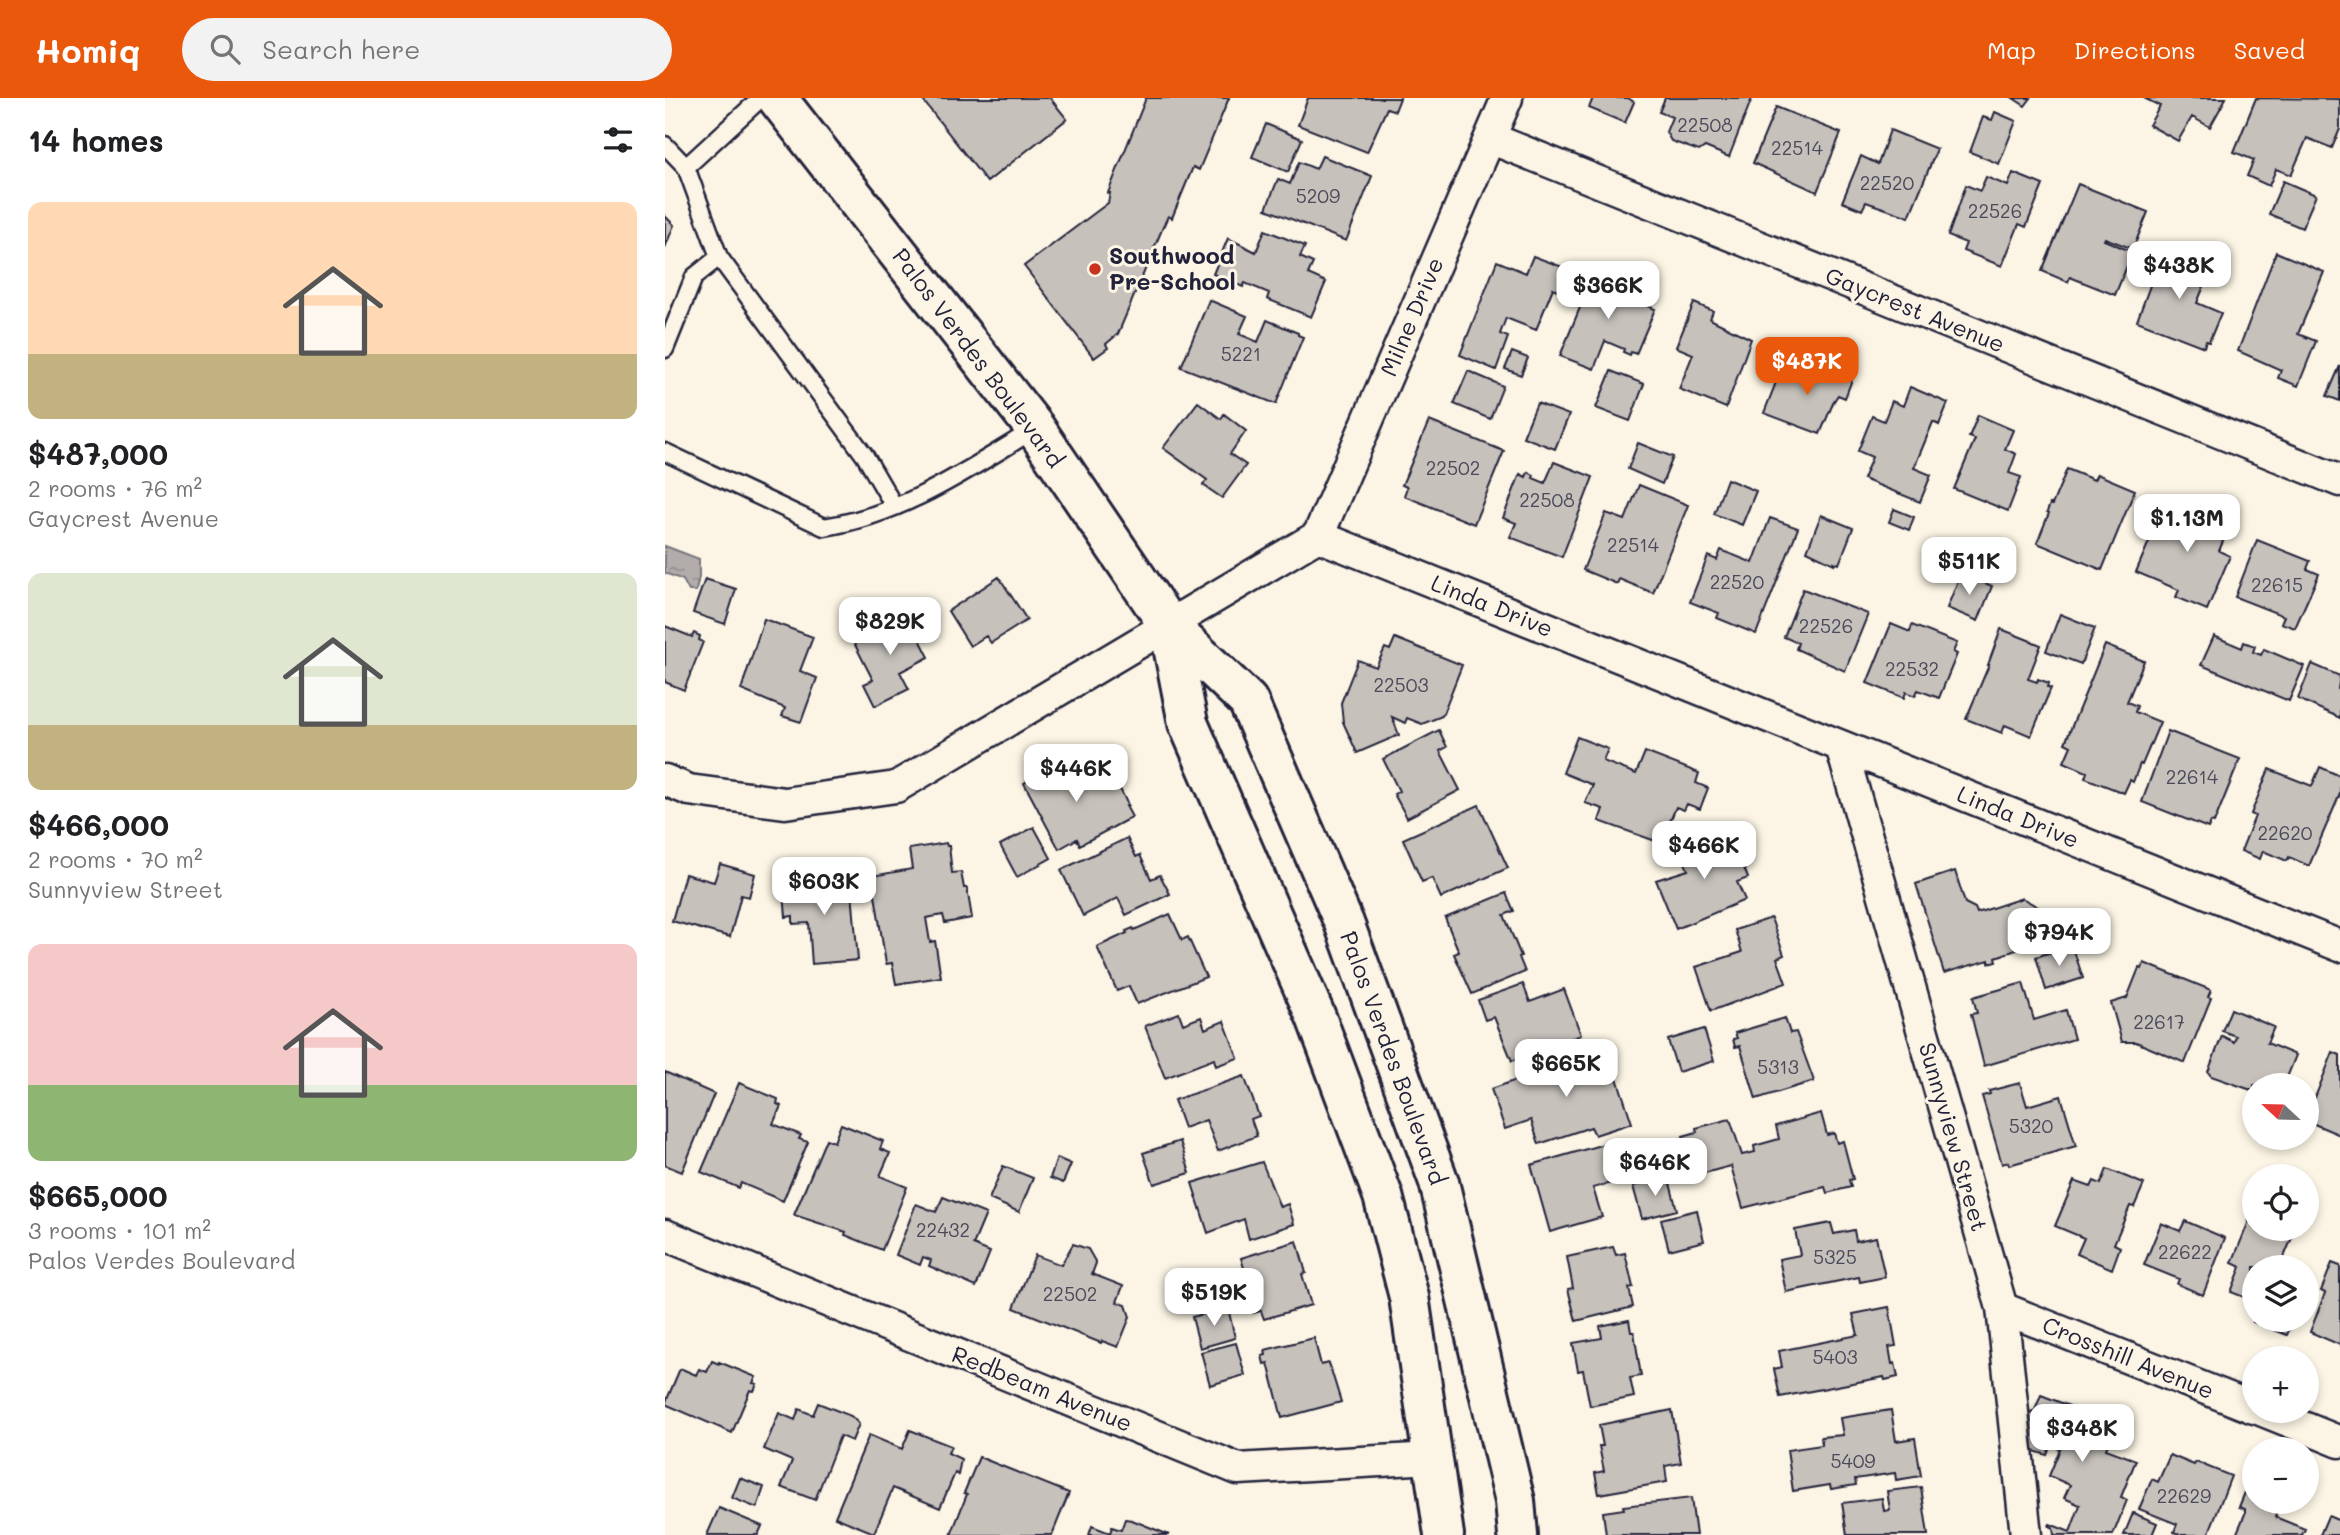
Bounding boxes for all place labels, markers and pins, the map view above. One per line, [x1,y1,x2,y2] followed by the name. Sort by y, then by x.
[1109,240,1236,296] place label: Southwood Pre-School
[2130,242,2228,301] pin: $438K
[1087,261,1103,277] marker: Southwood Pre-School
[1559,262,1657,321] pin: $366K
[1758,338,1856,397] pin: $487K
[2130,494,2244,554] pin: $1.13M
[1920,538,2018,597] pin: $511K
[841,598,939,657] pin: $829K
[1027,744,1125,804] pin: $446K
[1655,822,1753,881] pin: $466K
[775,858,873,917] pin: $603K
[2010,908,2108,968] pin: $794K
[1517,1040,1615,1099] pin: $665K
[1606,1138,1704,1198] pin: $646K
[1165,1268,1263,1328] pin: $519K
[2033,1404,2131,1464] pin: $348K

